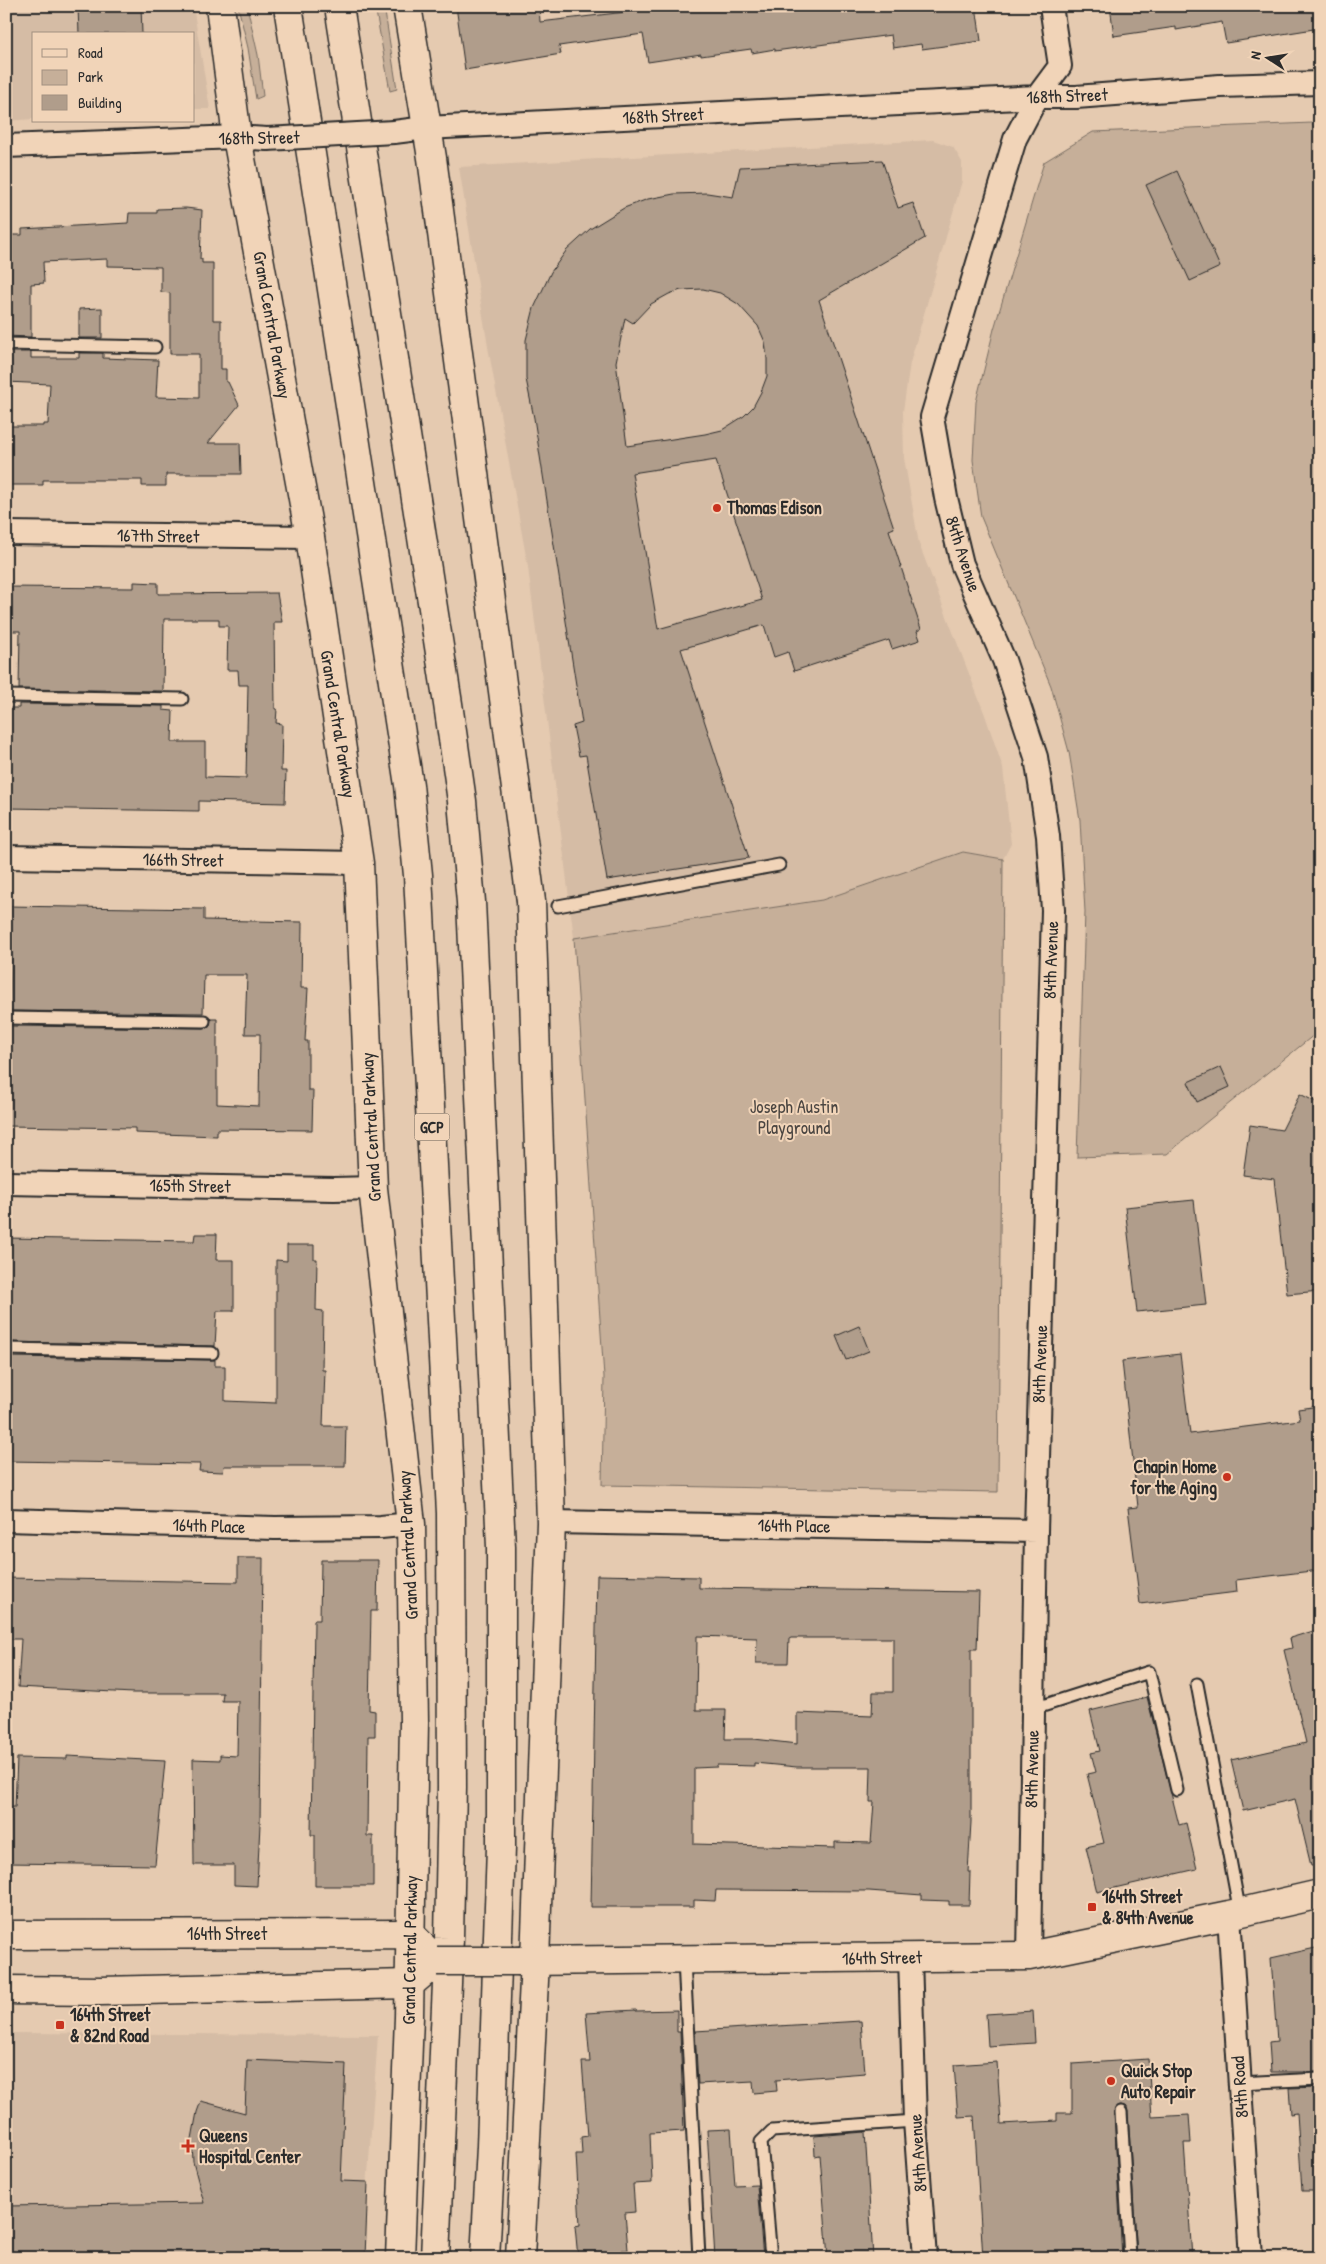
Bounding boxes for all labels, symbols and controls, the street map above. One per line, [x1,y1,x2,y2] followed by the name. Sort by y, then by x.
[32,32,195,122] legend
[1244,32,1294,82] north arrow
[78,42,103,63] text: Road
[1245,49,1265,61] text: N
[78,66,103,87] text: Park
[1026,82,1109,109] street label: 168th Street
[78,92,122,113] text: Building
[622,101,705,130] street label: 168th Street
[218,124,301,151] street label: 168th Street
[247,249,298,401] street label: Grand Central Parkway
[726,495,822,520] place label: Thomas Edison
[711,502,723,514] marker: Thomas Edison
[940,513,987,595] street label: 84th Avenue
[117,522,200,549] street label: 167th Street
[314,648,363,800] street label: Grand Central Parkway
[142,846,224,873] street label: 166th Street
[1037,921,1064,999] street label: 84th Avenue
[354,1051,387,1202] street label: Grand Central Parkway
[750,1094,838,1140] park label: Joseph Austin Playground
[414,1114,450,1140] road number: GCP
[149,1172,232,1199] street label: 165th Street
[1026,1325,1053,1403] street label: 84th Avenue
[1130,1454,1218,1501] place label: Chapin Home for the Aging
[391,1469,424,1620] street label: Grand Central Parkway
[1221,1471,1233,1483] marker: Chapin Home for the Aging
[172,1512,246,1539] street label: 164th Place
[757,1512,831,1539] street label: 164th Place
[1018,1730,1045,1808] street label: 84th Avenue
[396,1875,423,2025] street label: Grand Central Parkway
[1102,1884,1195,1930] place label: 164th Street & 84th Avenue
[1086,1901,1098,1913] marker: 164th Street & 84th Avenue
[187,1921,268,1946] street label: 164th Street
[842,1944,923,1971] street label: 164th Street
[70,2002,151,2048] place label: 164th Street & 82nd Road
[54,2019,66,2031] marker: 164th Street & 82nd Road
[1225,2055,1254,2119] street label: 84th Road
[1121,2058,1196,2105] place label: Quick Stop Auto Repair
[1105,2075,1117,2087] marker: Quick Stop Auto Repair
[902,2113,933,2193] street label: 84th Avenue
[199,2123,301,2170] place label: Queens Hospital Center
[181,2139,195,2153] marker: Queens Hospital Center

